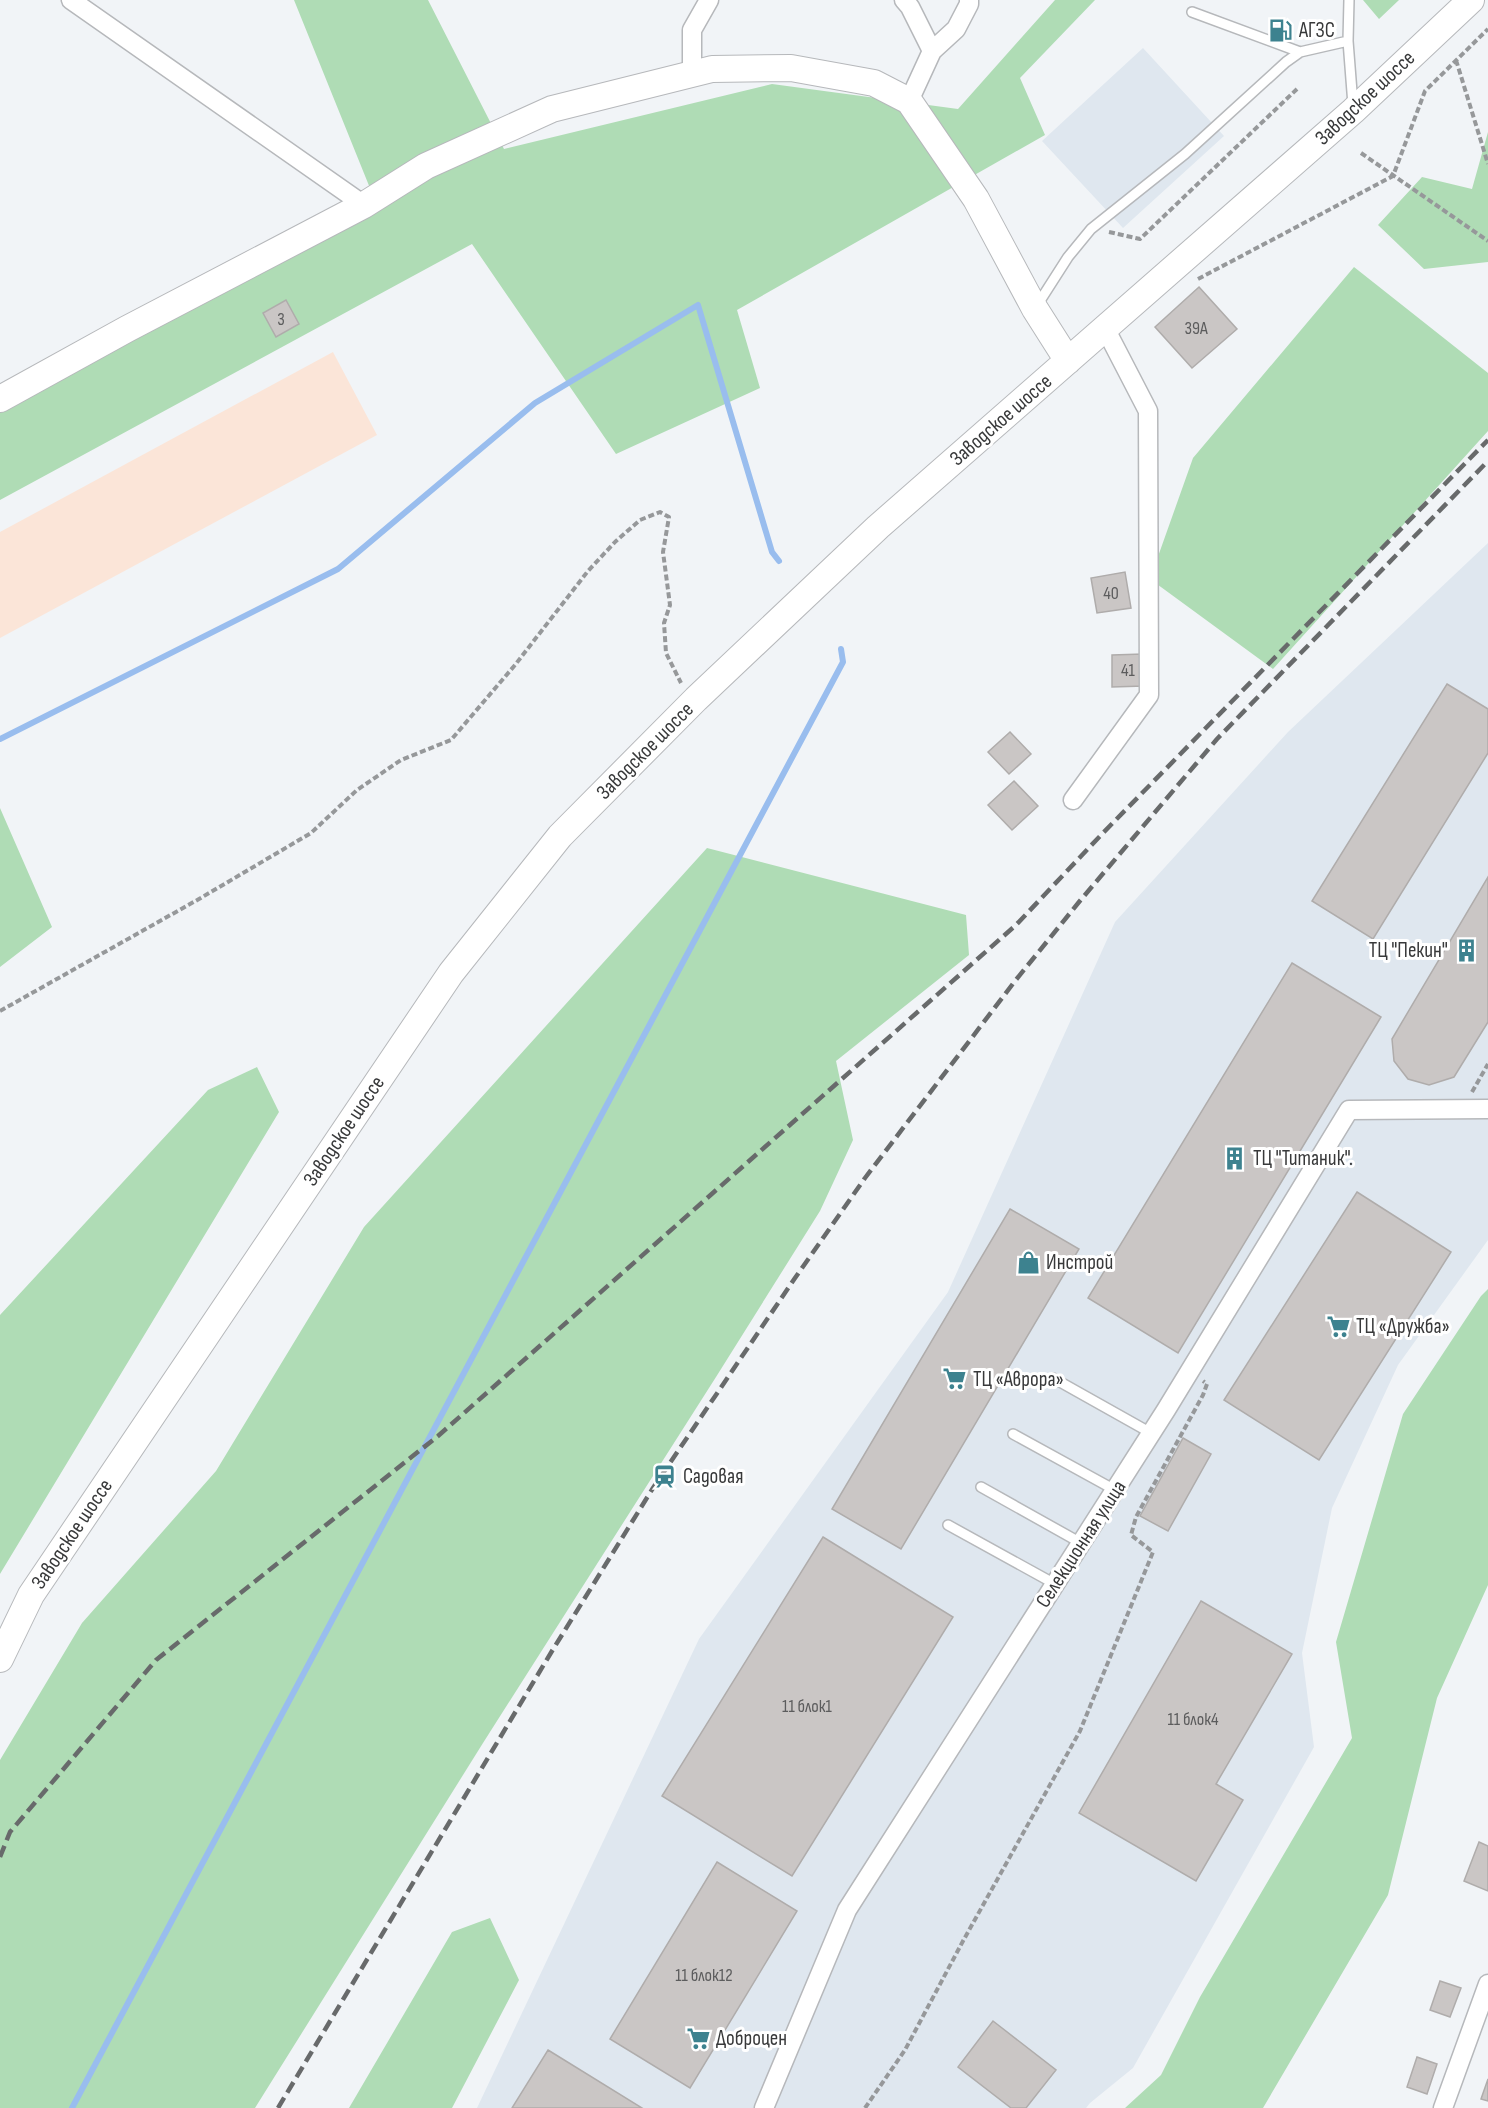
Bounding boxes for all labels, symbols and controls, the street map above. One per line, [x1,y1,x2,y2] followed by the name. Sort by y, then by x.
[1268,17,1294,43] fuel station icon: АГЗС
[1298,18,1335,43] place label: АГЗС
[1310,45,1420,151] street label: Заводское шоссе
[277,309,285,330] house number: 3
[1184,318,1208,339] house number: 39А
[945,369,1057,471] street label: Заводское шоссе
[1103,583,1119,604] house number: 40
[1121,660,1136,681] house number: 41
[591,697,699,805] street label: Заводское шоссе
[1453,937,1479,963] building icon: ТЦ "Пекин"
[1369,938,1448,963] place label: ТЦ "Пекин"
[298,1071,390,1191] street label: Заводское шоссе
[1222,1145,1248,1171] building icon: ТЦ "Титаник".
[1253,1146,1353,1171] place label: ТЦ "Титаник".
[1015,1249,1041,1275] shop icon: Инстрой
[1046,1250,1113,1275] place label: Инстрой
[1325,1313,1351,1339] supermarket icon: ТЦ «Дружба»
[1356,1314,1450,1339] place label: ТЦ «Дружба»
[942,1366,968,1392] supermarket icon: ТЦ «Аврора»
[973,1367,1064,1392] place label: ТЦ «Аврора»
[652,1463,678,1489] station icon: Садовая
[683,1464,743,1489] place label: Садовая
[26,1474,118,1594] street label: Заводское шоссе
[1031,1476,1131,1612] street label: Селекционная улица
[782,1696,833,1717] house number: 11 блок1
[1168,1709,1219,1730] house number: 11 блок4
[675,1965,733,1986] house number: 11 блок12
[685,2025,711,2051] supermarket icon: Доброцен
[716,2026,787,2051] place label: Доброцен

